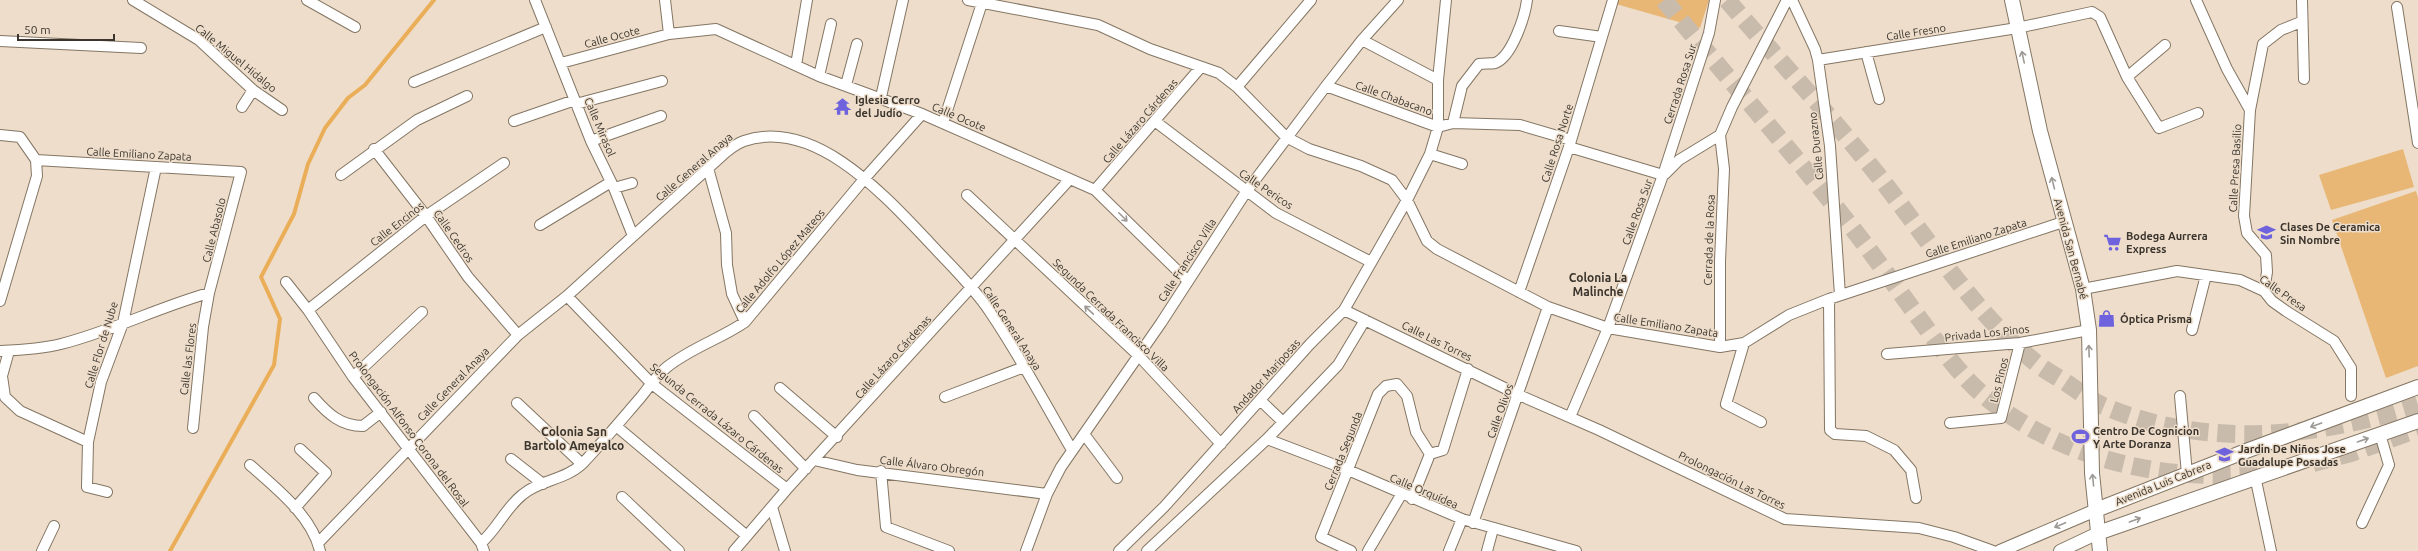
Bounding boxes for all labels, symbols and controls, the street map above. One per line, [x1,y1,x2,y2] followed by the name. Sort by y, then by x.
[18,16,114,42] scale bar
[1885,21,1947,43] street label: Calle Fresno
[193,22,279,94] street label: Calle Miguel Hidalgo
[24,23,51,36] text: 50 m
[583,24,641,50] street label: Calle Ocote
[1661,42,1699,126] street label: Cerrada Rosa Sur
[2019,50,2027,63] one-way arrow
[1100,76,1180,166] street label: Calle Lázaro Cárdenas
[1354,79,1434,117] street label: Calle Chabacano
[855,94,921,119] place label: Iglesia Cerro del Judío
[582,96,618,158] street label: Calle Mirasol
[832,96,852,116] temple icon: Iglesia Cerro del Judío
[930,100,988,134] street label: Calle Ocote
[1539,102,1575,184] street label: Calle Rosa Norte
[1806,111,1826,181] street label: Calle Durazno
[2227,123,2243,213] street label: Calle Presa Basilio
[653,130,735,204] street label: Calle General Anaya
[86,145,192,163] street label: Calle Emiliano Zapata
[1237,167,1295,212] street label: Calle Pericos
[1620,177,1655,247] street label: Calle Rosa Sur
[2049,177,2056,190] one-way arrow
[1701,194,1717,286] street label: Cerrada de la Rosa
[200,196,228,264] street label: Calle Abasolo
[2052,197,2090,301] street label: Avenida San Bernabé
[368,199,426,249] street label: Calle Encinos
[431,207,477,265] street label: Calle Cedros
[733,207,827,315] street label: Calle Adolfo López Mateos
[1118,212,1128,222] one-way arrow
[1156,216,1218,304] street label: Calle Francisco Villa
[1924,216,2028,260] street label: Calle Emiliano Zapata
[2280,221,2380,246] place label: Clases De Ceramica Sin Nombre
[2257,223,2277,243] school or university icon: Clases De Ceramica Sin Nombre
[2126,230,2208,255] place label: Bodega Aurrera Express
[2103,232,2123,252] supermarket icon: Bodega Aurrera Express
[1051,256,1171,374] street label: Segunda Cerrada Francisco Villa
[1569,271,1627,298] district label: Colonia La Malinche
[2257,273,2309,313] street label: Calle Presa
[980,284,1044,372] street label: Calle General Anaya
[82,300,120,390] street label: Calle Flor de Nube
[1084,305,1094,314] one-way arrow
[2097,309,2117,329] shop icon: Óptica Prisma
[1613,311,1719,339] street label: Calle Emiliano Zapata
[2120,312,2192,325] place label: Óptica Prisma
[853,313,934,401] street label: Calle Lázaro Cárdenas
[1400,319,1474,363] street label: Calle Las Torres
[178,322,198,396] street label: Calle las Flores
[1944,323,2030,343] street label: Privada Los Pinos
[1230,336,1302,415] street label: Andador Mariposas
[2086,344,2093,357] one-way arrow
[415,345,491,423] street label: Calle General Anaya
[347,349,471,509] street label: Prolongación Alfonso Corona del Rosal
[1988,356,2010,404] street label: Los Pinos
[648,361,786,476] street label: Segunda Cerrada Lázaro Cárdenas
[1485,382,1516,440] street label: Calle Olivos
[1322,410,1364,492] street label: Cerrada Segunda
[2310,422,2322,430] one-way arrow
[524,425,624,452] district label: Colonia San Bartolo Ameyalco
[2093,425,2199,450] place label: Centro De Cognicion Y Arte Doranza
[2070,427,2090,447] sports icon: Centro De Cognicion Y Arte Doranza
[2357,435,2369,443] one-way arrow
[2238,443,2346,468] place label: Jardin De Niños Jose Guadalupe Posadas
[2215,445,2235,465] school or university icon: Jardin De Niños Jose Guadalupe Posadas
[1677,449,1788,511] street label: Prolongación Las Torres
[879,453,985,478] street label: Calle Álvaro Obregón
[2113,458,2213,508] street label: Avenida Luis Cabrera
[1388,471,1460,511] street label: Calle Orquídea
[2089,474,2097,487] one-way arrow
[2128,516,2141,523] one-way arrow
[2055,522,2067,530] one-way arrow

